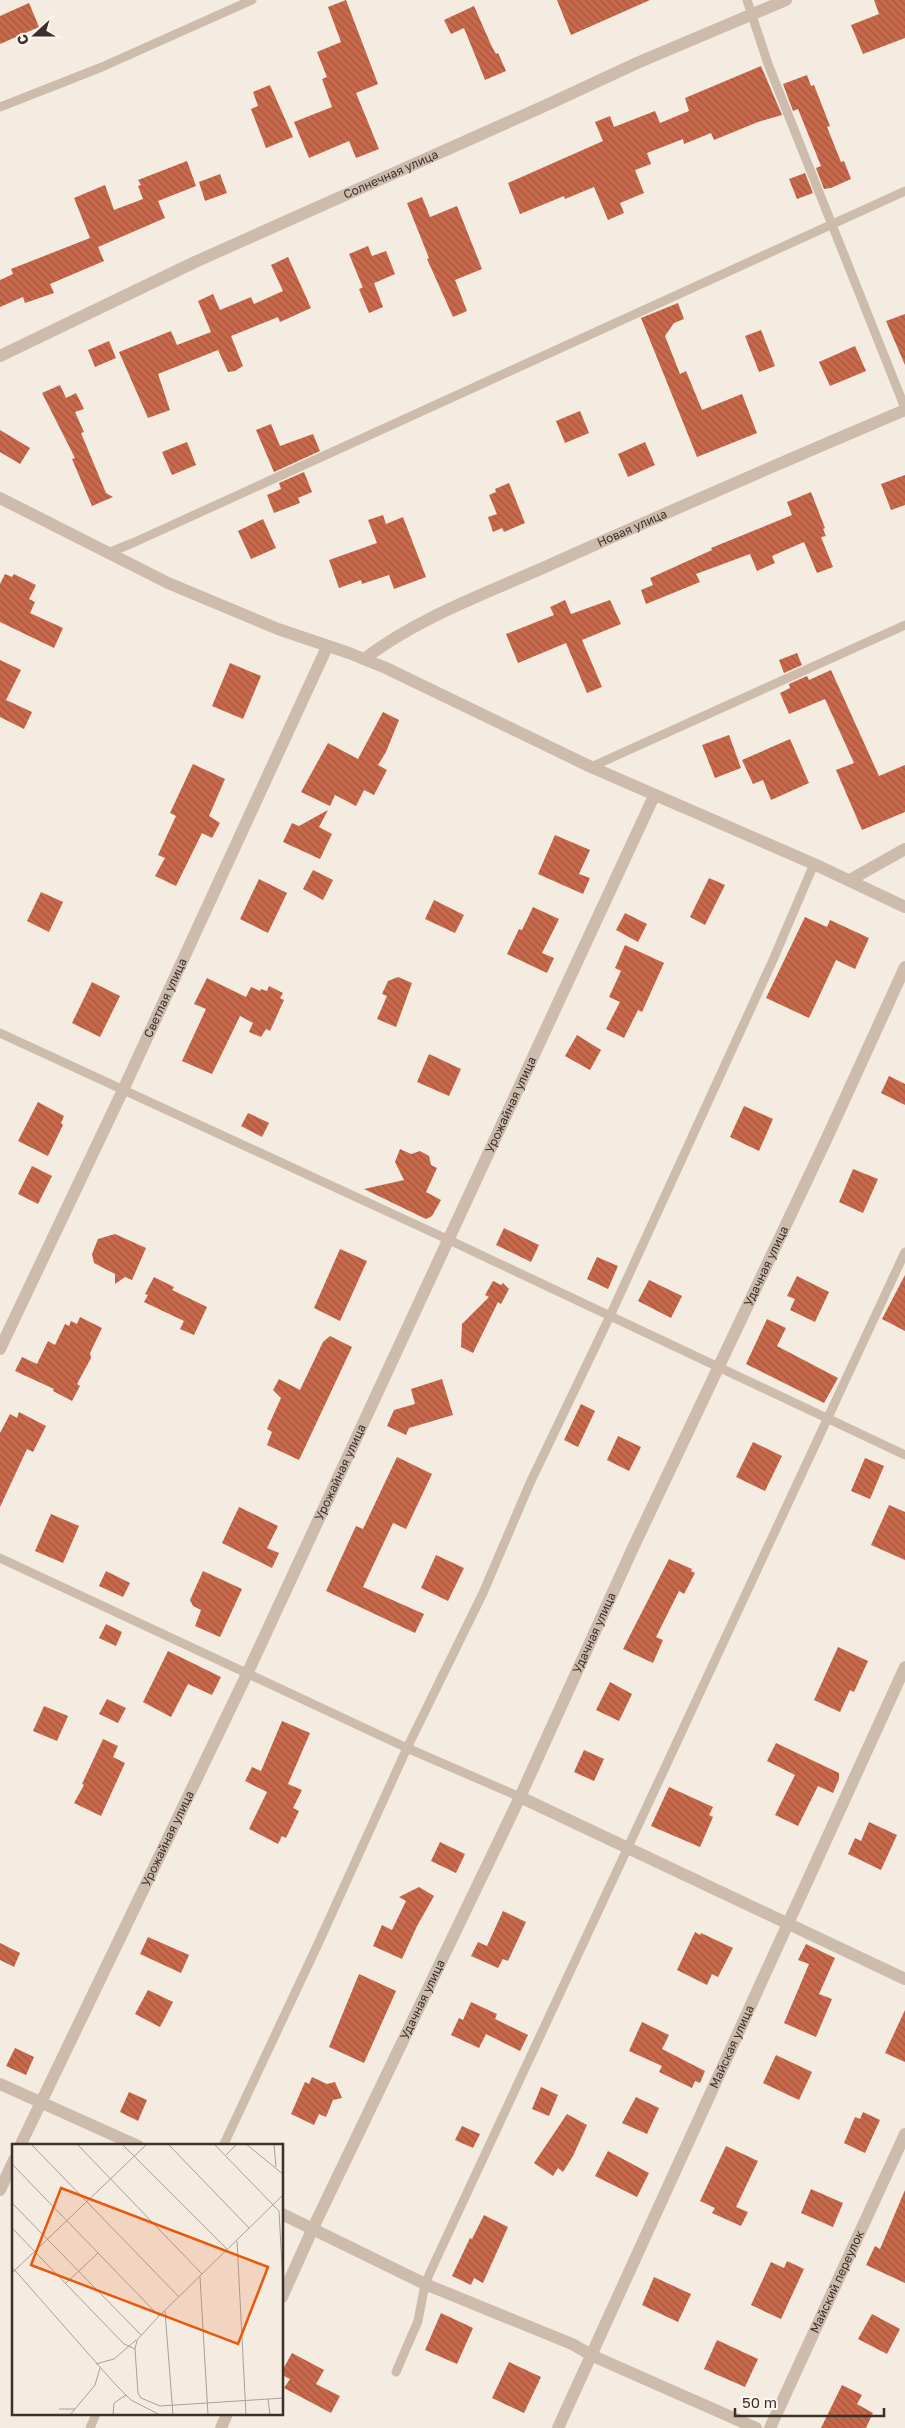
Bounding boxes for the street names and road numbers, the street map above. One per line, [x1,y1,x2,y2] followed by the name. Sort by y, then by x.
[341,146,440,202] street label: Солнечная улица
[595,506,669,550] street label: Новая улица
[140,956,190,1040] street label: Светлая улица
[482,1054,539,1155] street label: Урожайная улица
[740,1223,791,1309] street label: Удачная улица
[311,1422,369,1523] street label: Урожайная улица
[569,1590,619,1675] street label: Удачная улица
[138,1788,197,1889] street label: Урожайная улица
[397,1957,448,2042] street label: Удачная улица
[706,2003,757,2090] street label: Майская улица
[807,2228,867,2335] street label: Майский переулок

